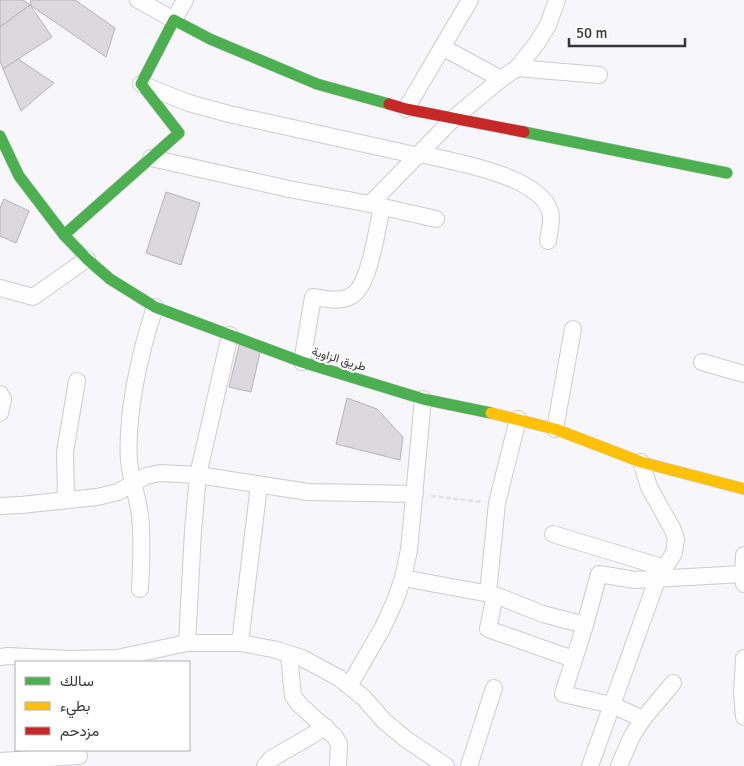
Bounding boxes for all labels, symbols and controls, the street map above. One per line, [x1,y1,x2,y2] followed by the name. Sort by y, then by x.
[569,15,685,47] scale bar
[576,24,607,42] text: 50 m
[310,344,368,375] street label: طريق الزاوية
[15,661,190,751] legend
[60,672,94,690] text: سالك
[60,697,90,719] text: بطيء
[60,722,99,741] text: مزدحم

